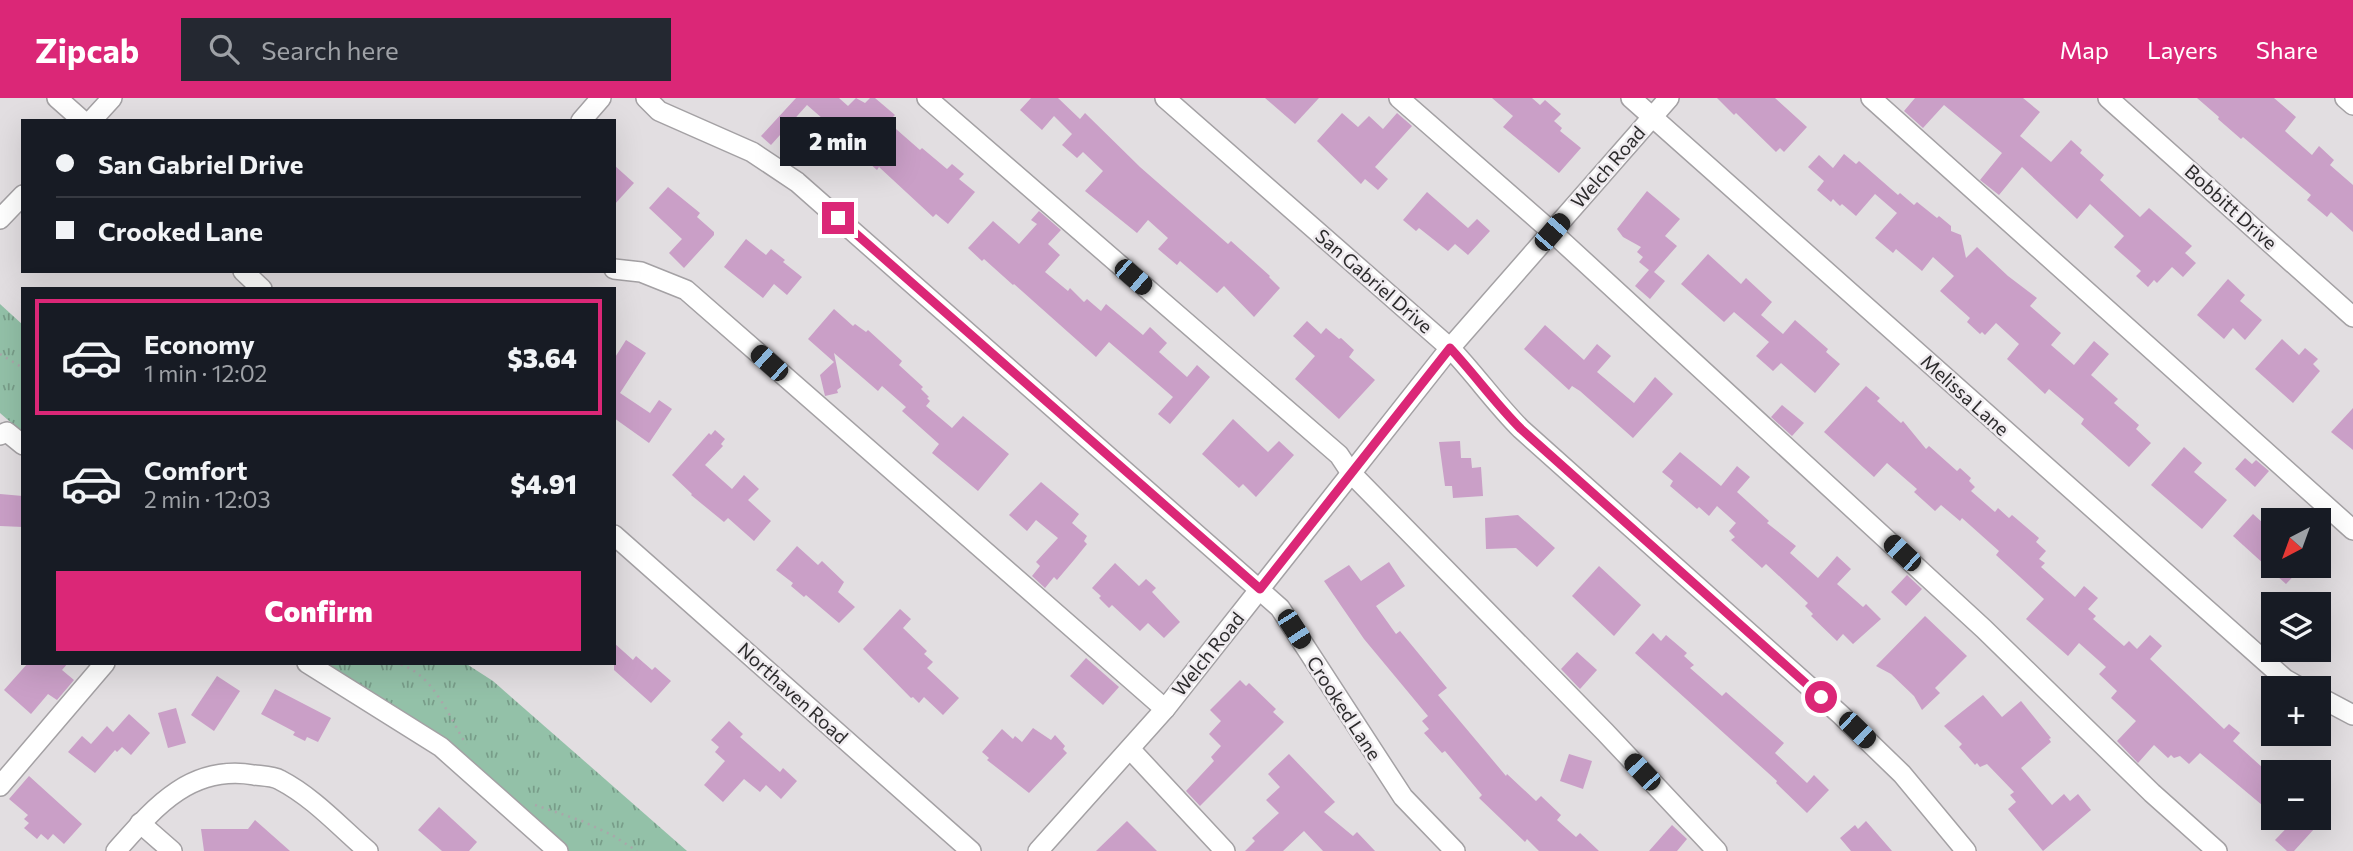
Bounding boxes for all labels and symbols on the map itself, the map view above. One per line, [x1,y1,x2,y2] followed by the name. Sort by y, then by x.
[780,116,896,166] callout: 2 min
[1566,121,1649,212] street label: Welch Road
[2180,159,2282,254] street label: Bobbitt Drive
[822,202,854,234] route end
[1531,209,1574,255] car
[1311,224,1438,338] street label: San Gabriel Drive
[1111,255,1156,299] car
[747,341,792,385] car
[1917,349,2014,440] street label: Melissa Lane
[2261,508,2331,578] north arrow
[1880,531,1925,575] car
[1274,606,1315,652] car
[1167,607,1248,700] street label: Welch Road
[734,637,853,748] street label: Northaven Road
[1302,651,1387,764] street label: Crooked Lane
[1805,681,1837,713] route start
[1835,708,1880,752] car
[1620,749,1665,795] car

